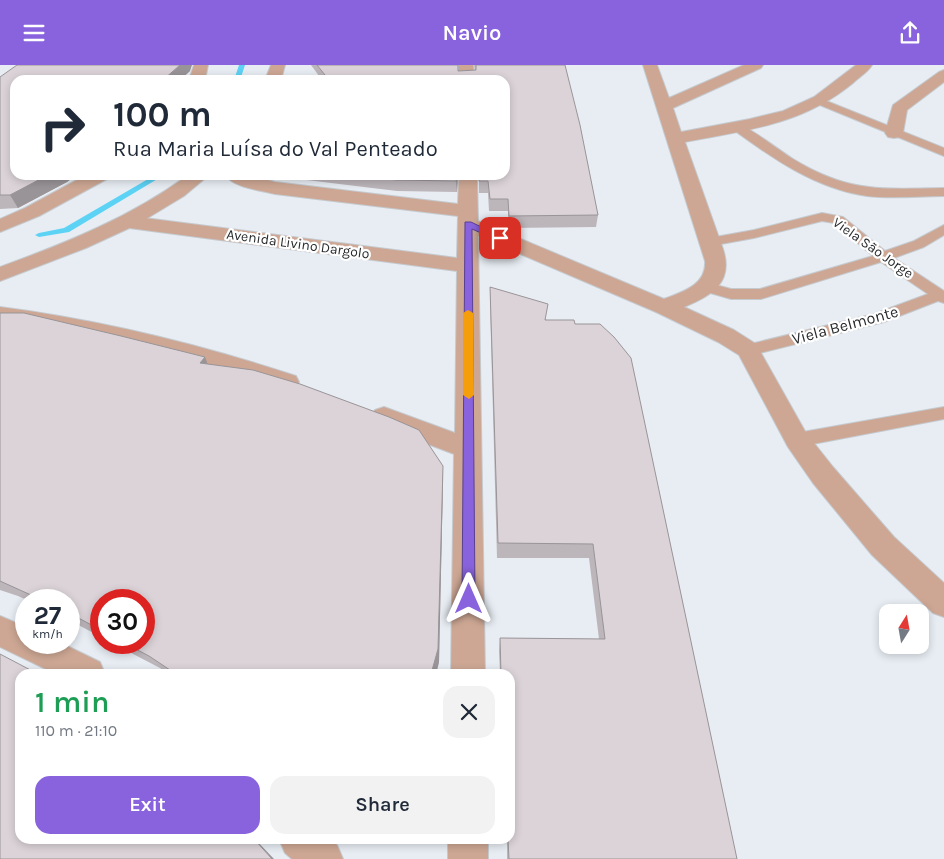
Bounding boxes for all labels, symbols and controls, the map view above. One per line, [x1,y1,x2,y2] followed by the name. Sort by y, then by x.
[20,19,48,47] icon: menu
[896,19,924,47] icon: share
[443,20,501,46] text: Navio
[113,94,212,135] text: 100 m
[30,95,95,160] icon: right
[113,136,438,162] text: Rua Maria Luísa do Val Penteado
[829,214,917,282] street label: Viela São Jorge
[479,217,521,259] pin
[486,224,514,252] icon: arrive
[225,226,371,262] street label: Avenida Livino Dargolo
[790,302,900,348] street label: Viela Belmonte
[442,572,494,624] position arrow
[90,589,155,654] speed limit sign: 30
[34,601,61,630] text: 27
[879,604,929,654] north arrow
[879,604,929,654] map controls
[32,627,63,641] text: km/h
[35,684,109,720] text: 1 min
[443,686,495,738] button: close
[35,721,117,740] text: 110 m · 21:10
[35,776,260,834] button: Exit
[270,776,495,834] button: Share

